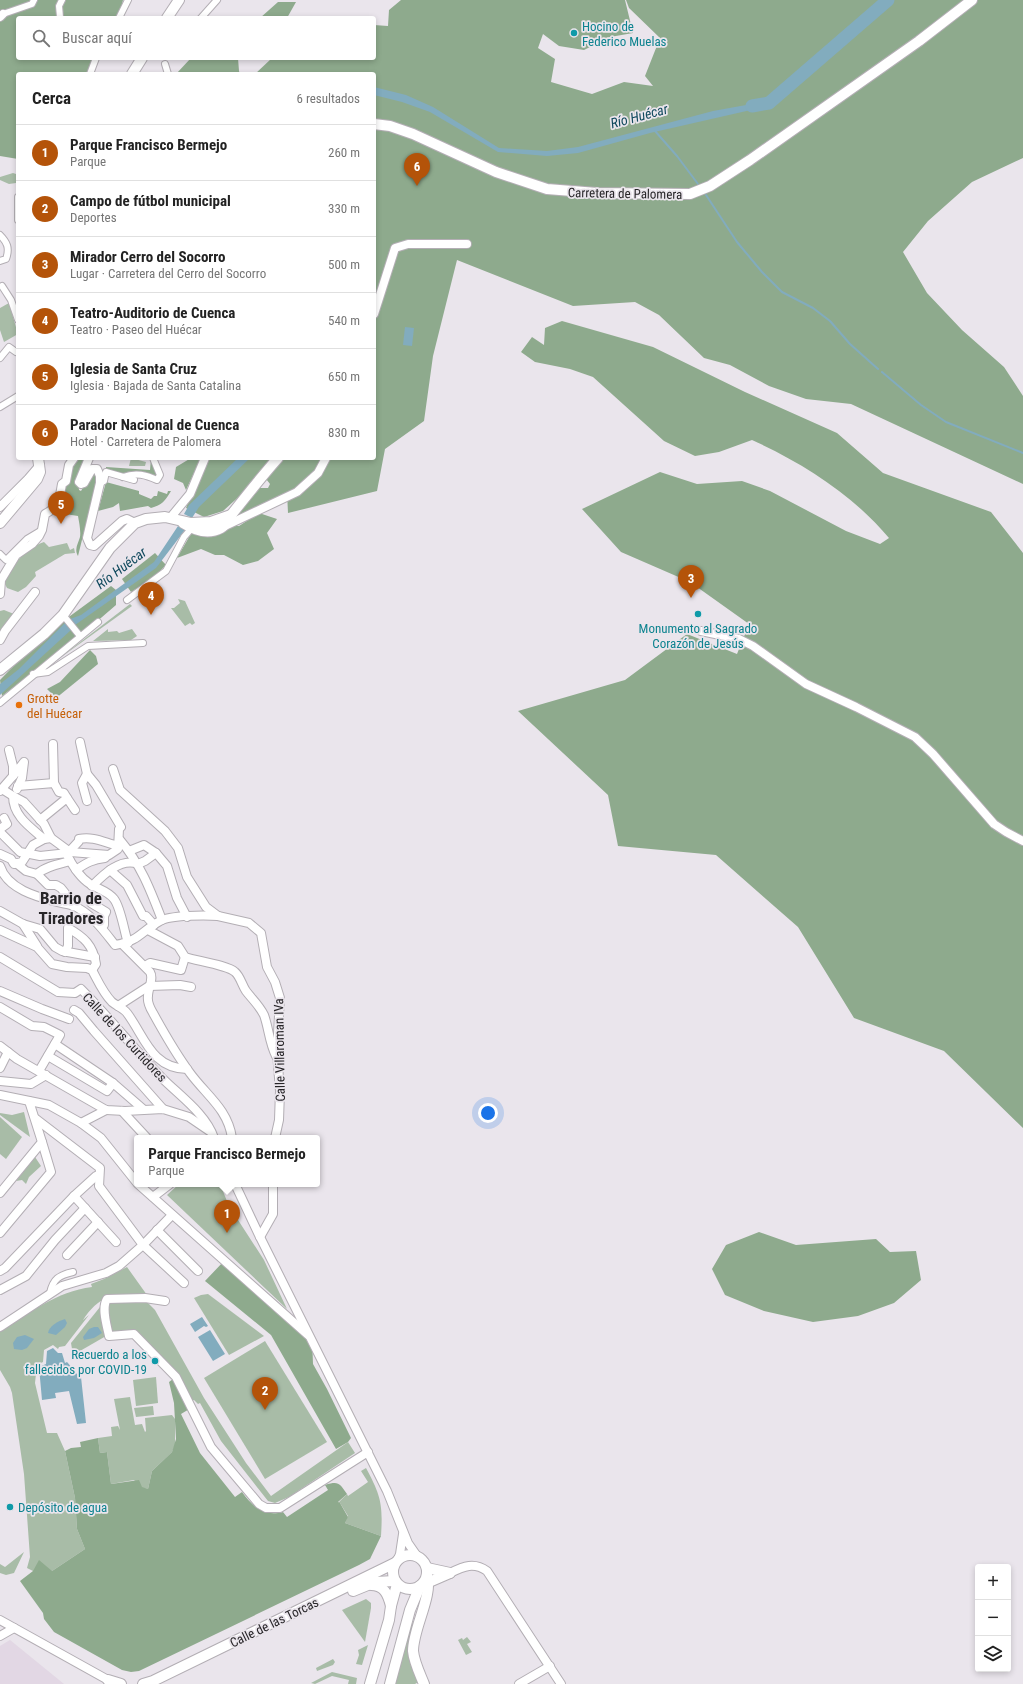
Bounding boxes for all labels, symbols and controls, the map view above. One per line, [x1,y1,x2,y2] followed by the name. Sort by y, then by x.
[16,16,376,60] search box
[582,19,667,49] place label: Hocino de Federico Muelas
[30,27,52,49] icon: search
[569,28,579,38] marker: Hocino de Federico Muelas
[62,29,132,47] text: Buscar aquí
[32,88,71,108] text: Cerca
[296,91,360,106] text: 6 resultados
[609,100,670,131] water label: Río Huécar
[70,136,227,154] text: Parque Francisco Bermejo
[42,145,48,160] text: 1
[328,145,360,160] text: 260 m
[404,153,430,186] pin: 6
[70,154,106,169] text: Parque
[568,185,682,202] street label: Carretera de Palomera
[70,192,231,210] text: Campo de fútbol municipal
[42,201,48,216] text: 2
[328,201,360,216] text: 330 m
[70,210,117,225] text: Deportes
[70,248,226,266] text: Mirador Cerro del Socorro
[42,257,48,272] text: 3
[328,257,360,272] text: 500 m
[70,266,266,281] text: Lugar · Carretera del Cerro del Socorro
[70,304,235,322] text: Teatro-Auditorio de Cuenca
[42,313,48,328] text: 4
[328,313,360,328] text: 540 m
[70,322,202,337] text: Teatro · Paseo del Huécar
[70,360,197,378] text: Iglesia de Santa Cruz
[42,369,48,384] text: 5
[328,369,360,384] text: 650 m
[70,378,241,393] text: Iglesia · Bajada de Santa Catalina
[70,416,239,434] text: Parador Nacional de Cuenca
[42,425,48,440] text: 6
[328,425,360,440] text: 830 m
[70,434,221,449] text: Hotel · Carretera de Palomera
[48,491,74,524] pin: 5
[93,543,150,592] water label: Río Huécar
[678,565,704,598] pin: 3
[138,582,164,615] pin: 4
[693,609,703,619] marker: Monumento al Sagrado Corazón de Jesús
[639,621,757,651] place label: Monumento al Sagrado Corazón de Jesús
[27,691,82,721] place label: Grotte del Huécar
[14,700,24,710] marker: Grotte del Huécar
[38,888,104,928] district label: Barrio de Tiradores
[80,990,170,1085] street label: Calle de los Curtidores
[271,998,288,1102] street label: Calle Villaroman IVa
[478,1103,498,1123] your location
[134,1135,320,1187] popup
[148,1145,306,1163] text: Parque Francisco Bermejo
[148,1163,184,1178] text: Parque
[214,1200,240,1233] pin: 1
[25,1347,147,1377] place label: Recuerdo a los fallecidos por COVID-19
[150,1356,160,1366] marker: Recuerdo a los fallecidos por COVID-19
[252,1377,278,1410] pin: 2
[18,1500,107,1515] place label: Depósito de agua
[5,1502,15,1512] marker: Depósito de agua
[975,1564,1011,1672] map controls
[975,1564,1011,1600] button: +
[227,1594,321,1650] street label: Calle de las Torcas
[975,1600,1011,1636] button: −
[975,1636,1011,1672] button: layers

